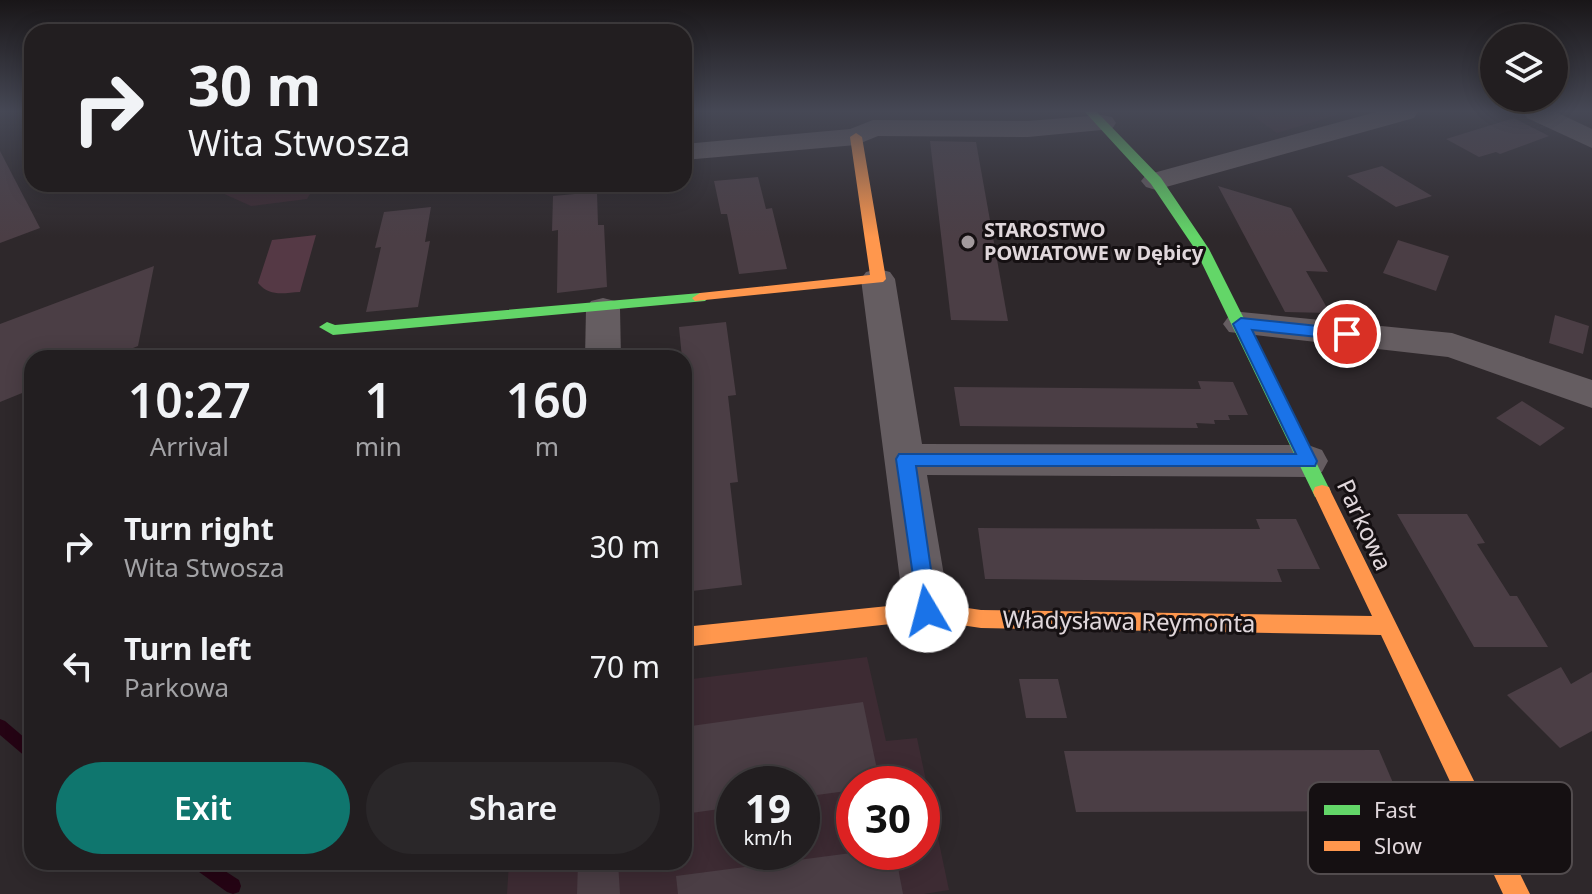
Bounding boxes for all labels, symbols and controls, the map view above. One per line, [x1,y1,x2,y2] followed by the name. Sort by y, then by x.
[1480,24,1568,112] map controls
[1480,24,1568,112] button: layers
[188,46,321,122] text: 30 m
[56,56,160,160] icon: right
[188,118,411,167] text: Wita Stwosza
[984,216,1204,266] place label: STAROSTWO POWIATOWE w Dębicy
[959,233,977,251] marker: STAROSTWO POWIATOWE w Dębicy
[1313,300,1381,368] pin
[1325,312,1369,356] icon: arrive
[128,367,251,432] text: 10:27
[365,367,392,432] text: 1
[506,367,588,432] text: 160
[150,428,229,464] text: Arrival
[355,428,402,464] text: min
[535,428,559,464] text: m
[1330,473,1401,575] street label: Parkowa
[124,508,274,549] text: Turn right
[56,524,100,568] icon: right
[590,526,660,567] text: 30 m
[124,549,285,585] text: Wita Stwosza
[885,569,969,653] position arrow
[1002,602,1256,639] street label: Władysława Reymonta
[124,628,252,669] text: Turn left
[56,644,100,688] icon: left
[590,646,660,687] text: 70 m
[124,669,229,705] text: Parkowa
[56,762,350,854] button: Exit
[366,762,660,854] button: Share
[836,766,940,870] speed limit sign: 30
[745,780,791,835] text: 19
[1308,782,1572,874] legend
[1374,794,1416,824] text: Fast
[743,824,793,851] text: km/h
[1374,830,1423,860] text: Slow

